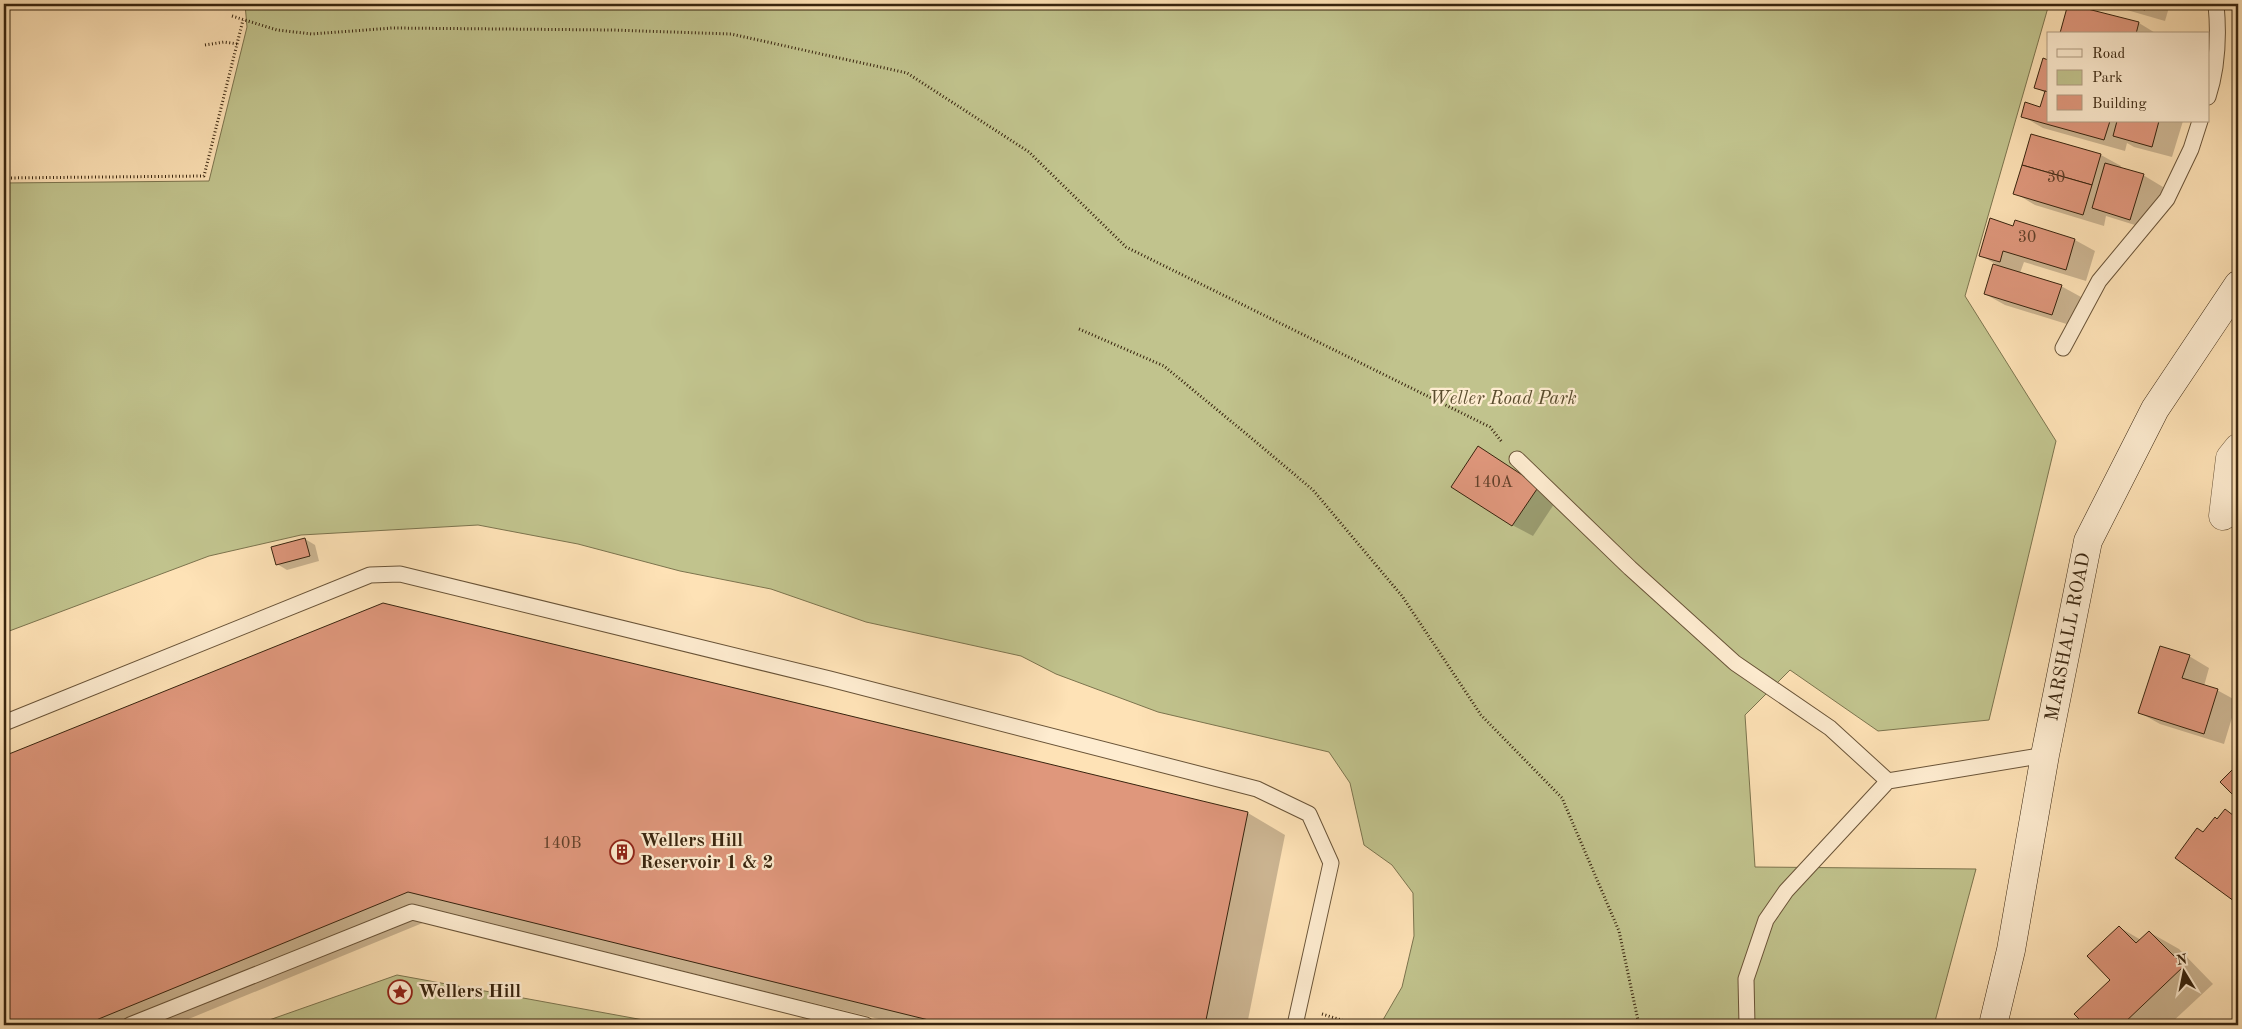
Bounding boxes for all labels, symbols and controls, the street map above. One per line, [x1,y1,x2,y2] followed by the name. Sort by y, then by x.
[2047,32,2210,122] legend
[2092,47,2126,62] text: Road
[2092,71,2123,86] text: Park
[2092,97,2147,112] text: Building
[2047,170,2065,186] house number: 30
[2018,230,2036,246] house number: 30
[1429,390,1577,409] park label: Weller Road Park
[1473,475,1513,491] house number: 140A
[2043,551,2095,723] street label: MARSHALL ROAD
[640,832,774,873] place label: Wellers Hill Reservoir 1 & 2
[543,836,581,852] house number: 140B
[609,839,635,865] building icon: Wellers Hill Reservoir 1 & 2
[2160,946,2210,996] north arrow
[2175,952,2189,968] text: N
[387,979,413,1005] place icon: Wellers Hill
[418,983,521,1002] place label: Wellers Hill

